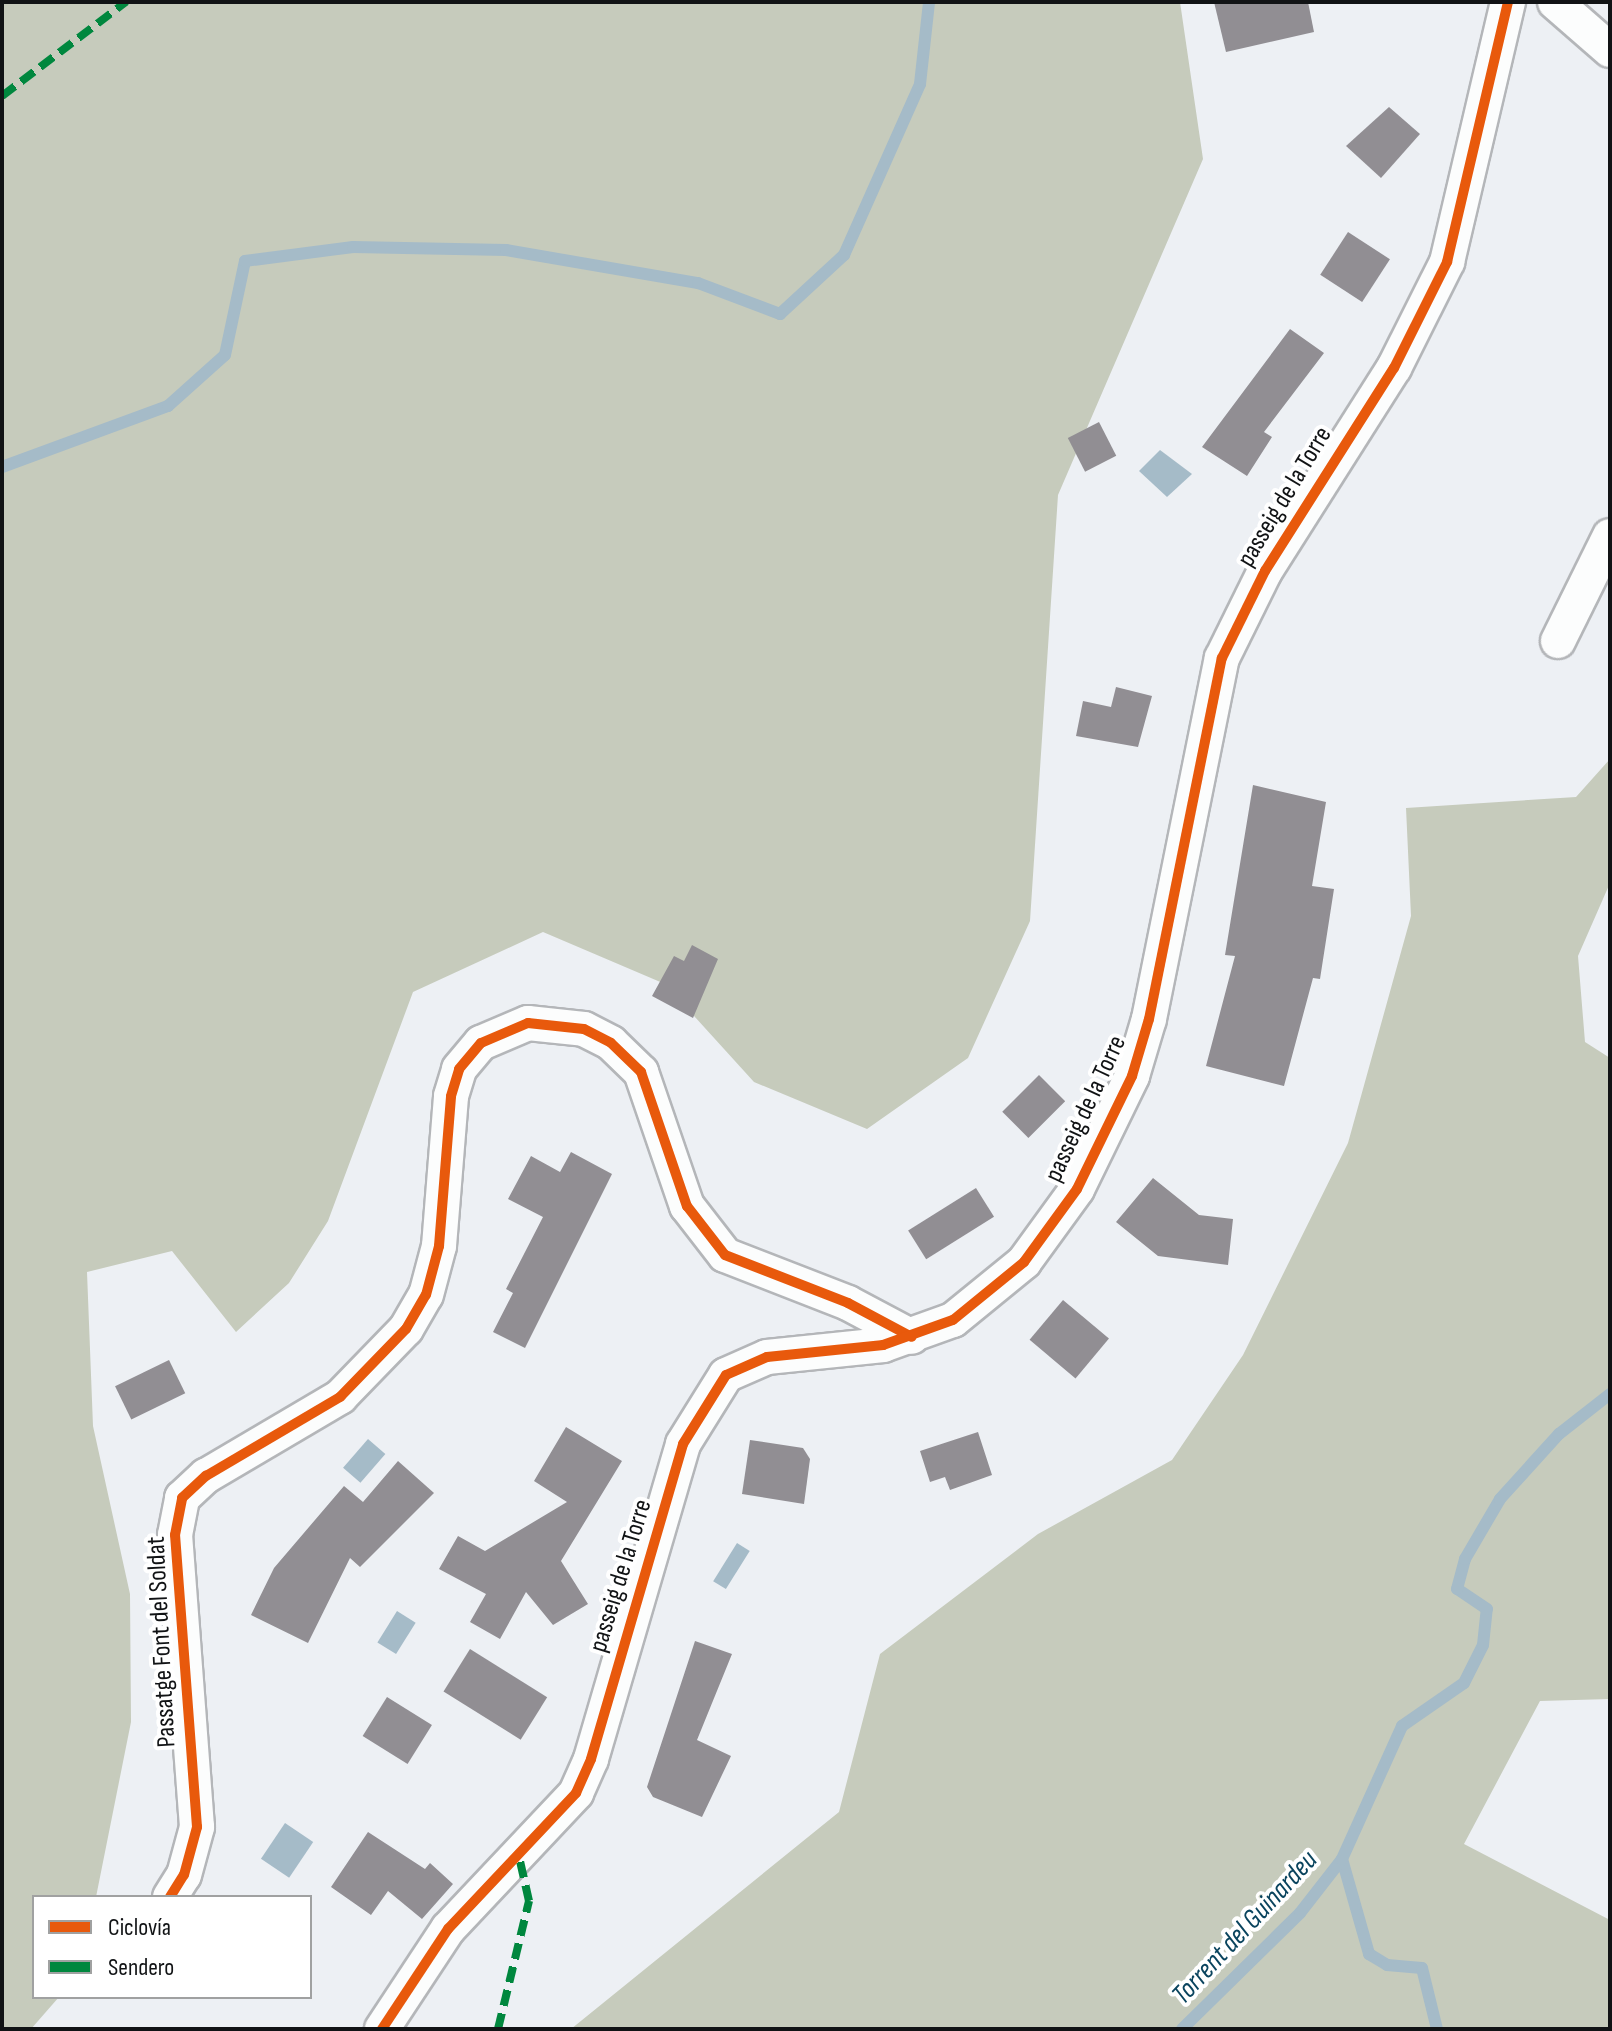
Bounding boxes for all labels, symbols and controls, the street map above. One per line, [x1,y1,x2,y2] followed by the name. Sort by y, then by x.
[1231,421,1339,573] street label: passeig de la Torre
[1038,1031,1134,1187] street label: passeig de la Torre
[583,1496,659,1656] street label: passeig de la Torre
[141,1536,183,1748] street label: Passatge Font del Soldat
[1165,1844,1325,2012] water label: Torrent del Guinardeu
[32,1895,312,1999] legend
[108,1913,171,1942] text: Ciclovía
[108,1953,174,1982] text: Sendero

